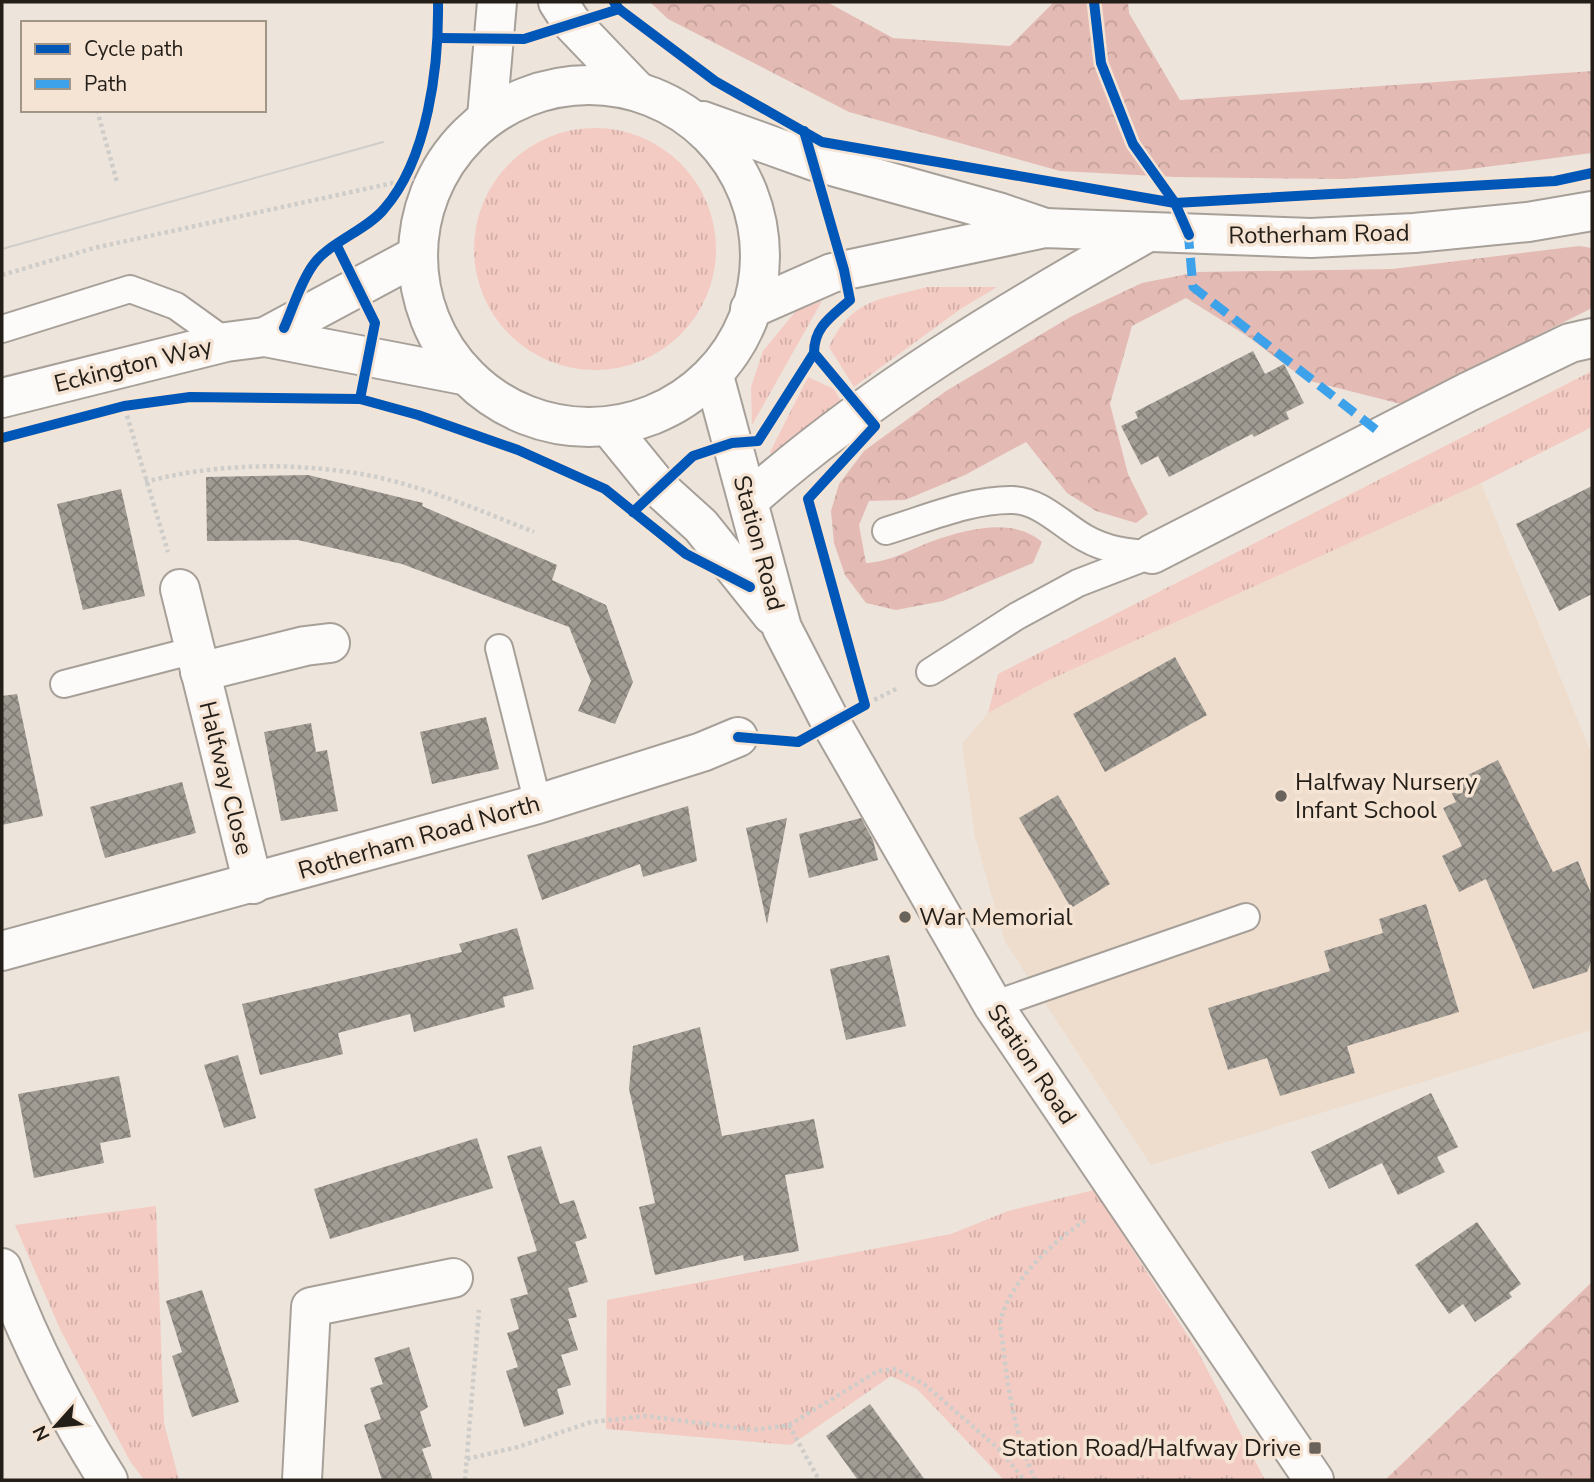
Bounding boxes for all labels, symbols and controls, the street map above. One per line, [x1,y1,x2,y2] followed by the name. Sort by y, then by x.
[21,21,266,112] legend
[84,35,183,63] text: Cycle path
[84,70,127,98] text: Path
[1228,216,1410,252] street label: Rotherham Road
[51,330,216,400] street label: Eckington Way
[726,472,792,614] street label: Station Road
[191,698,261,858] street label: Halfway Close
[1295,766,1478,826] place label: Halfway Nursery Infant School
[295,787,543,887] street label: Rotherham Road North
[1273,788,1289,804] marker: Halfway Nursery Infant School
[919,901,1073,933] place label: War Memorial
[897,909,913,925] marker: War Memorial
[980,998,1084,1130] street label: Station Road
[21,1391,91,1461] north arrow
[27,1421,57,1446] text: N
[1002,1432,1301,1464] place label: Station Road/Halfway Drive
[1307,1440,1323,1456] marker: Station Road/Halfway Drive

